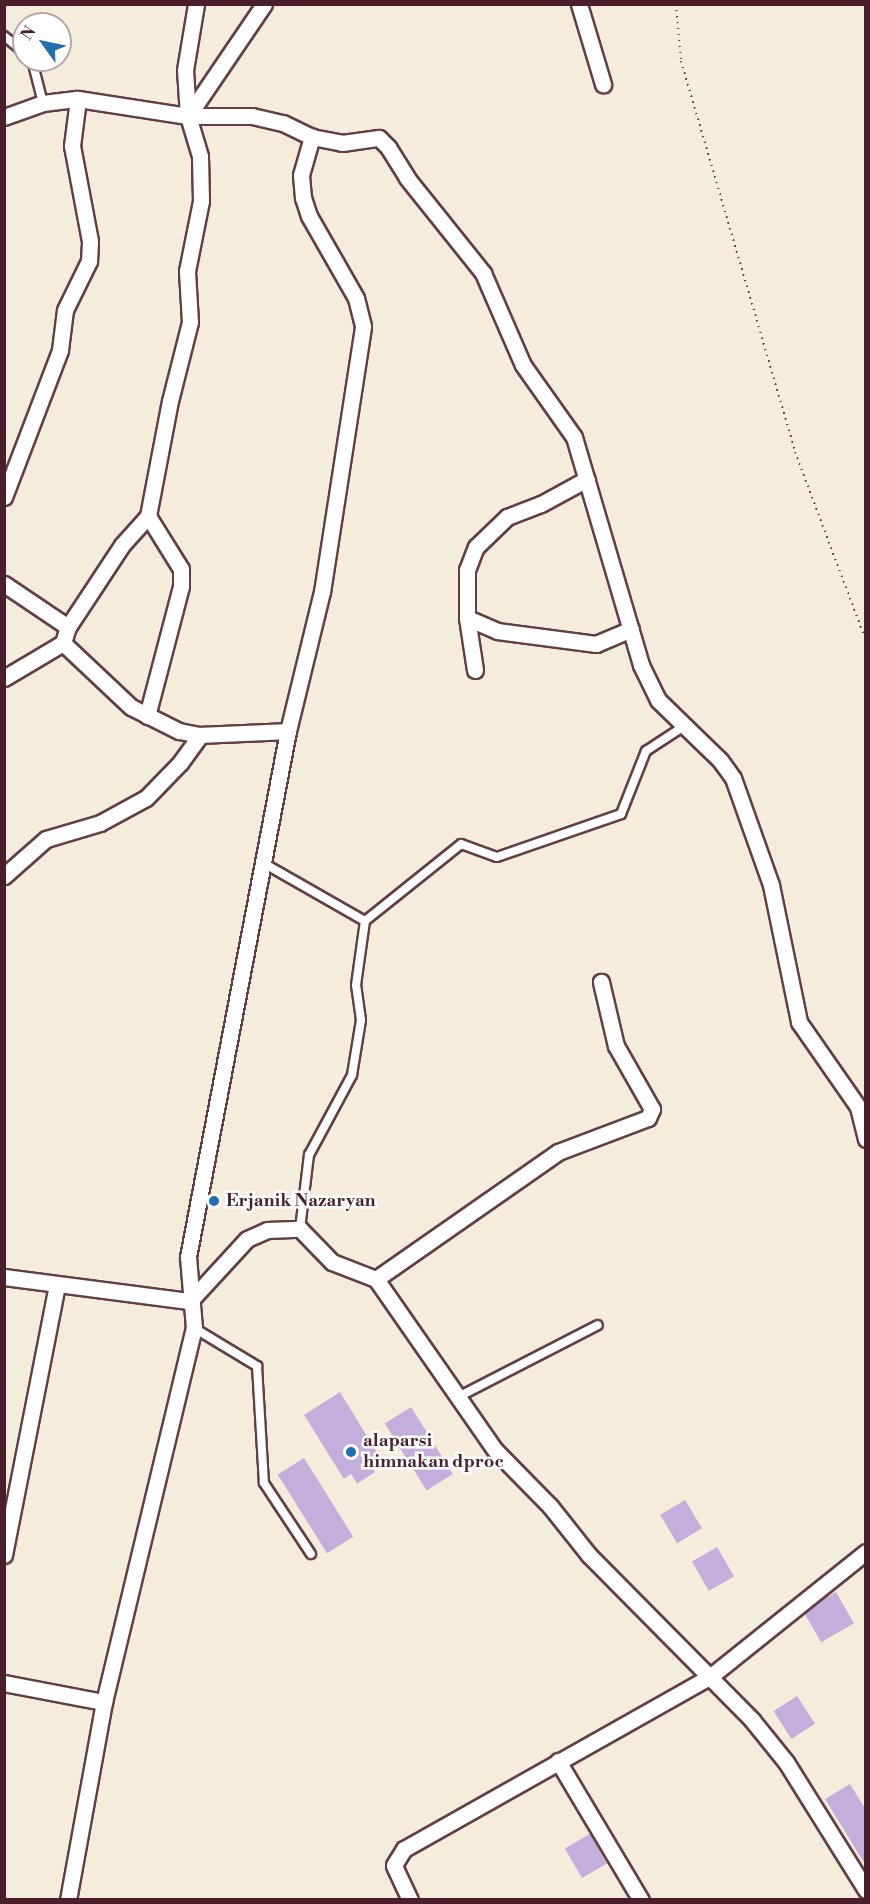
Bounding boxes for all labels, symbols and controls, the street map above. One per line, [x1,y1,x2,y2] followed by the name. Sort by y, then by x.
[12,12,72,72] north arrow
[17,23,40,44] text: N
[226,1190,376,1212] place label: Erjanik Nazaryan
[207,1194,221,1208] marker: Erjanik Nazaryan
[363,1431,504,1474] place label: alaparsi himnakan dproc
[344,1445,358,1459] marker: alaparsi himnakan dproc

